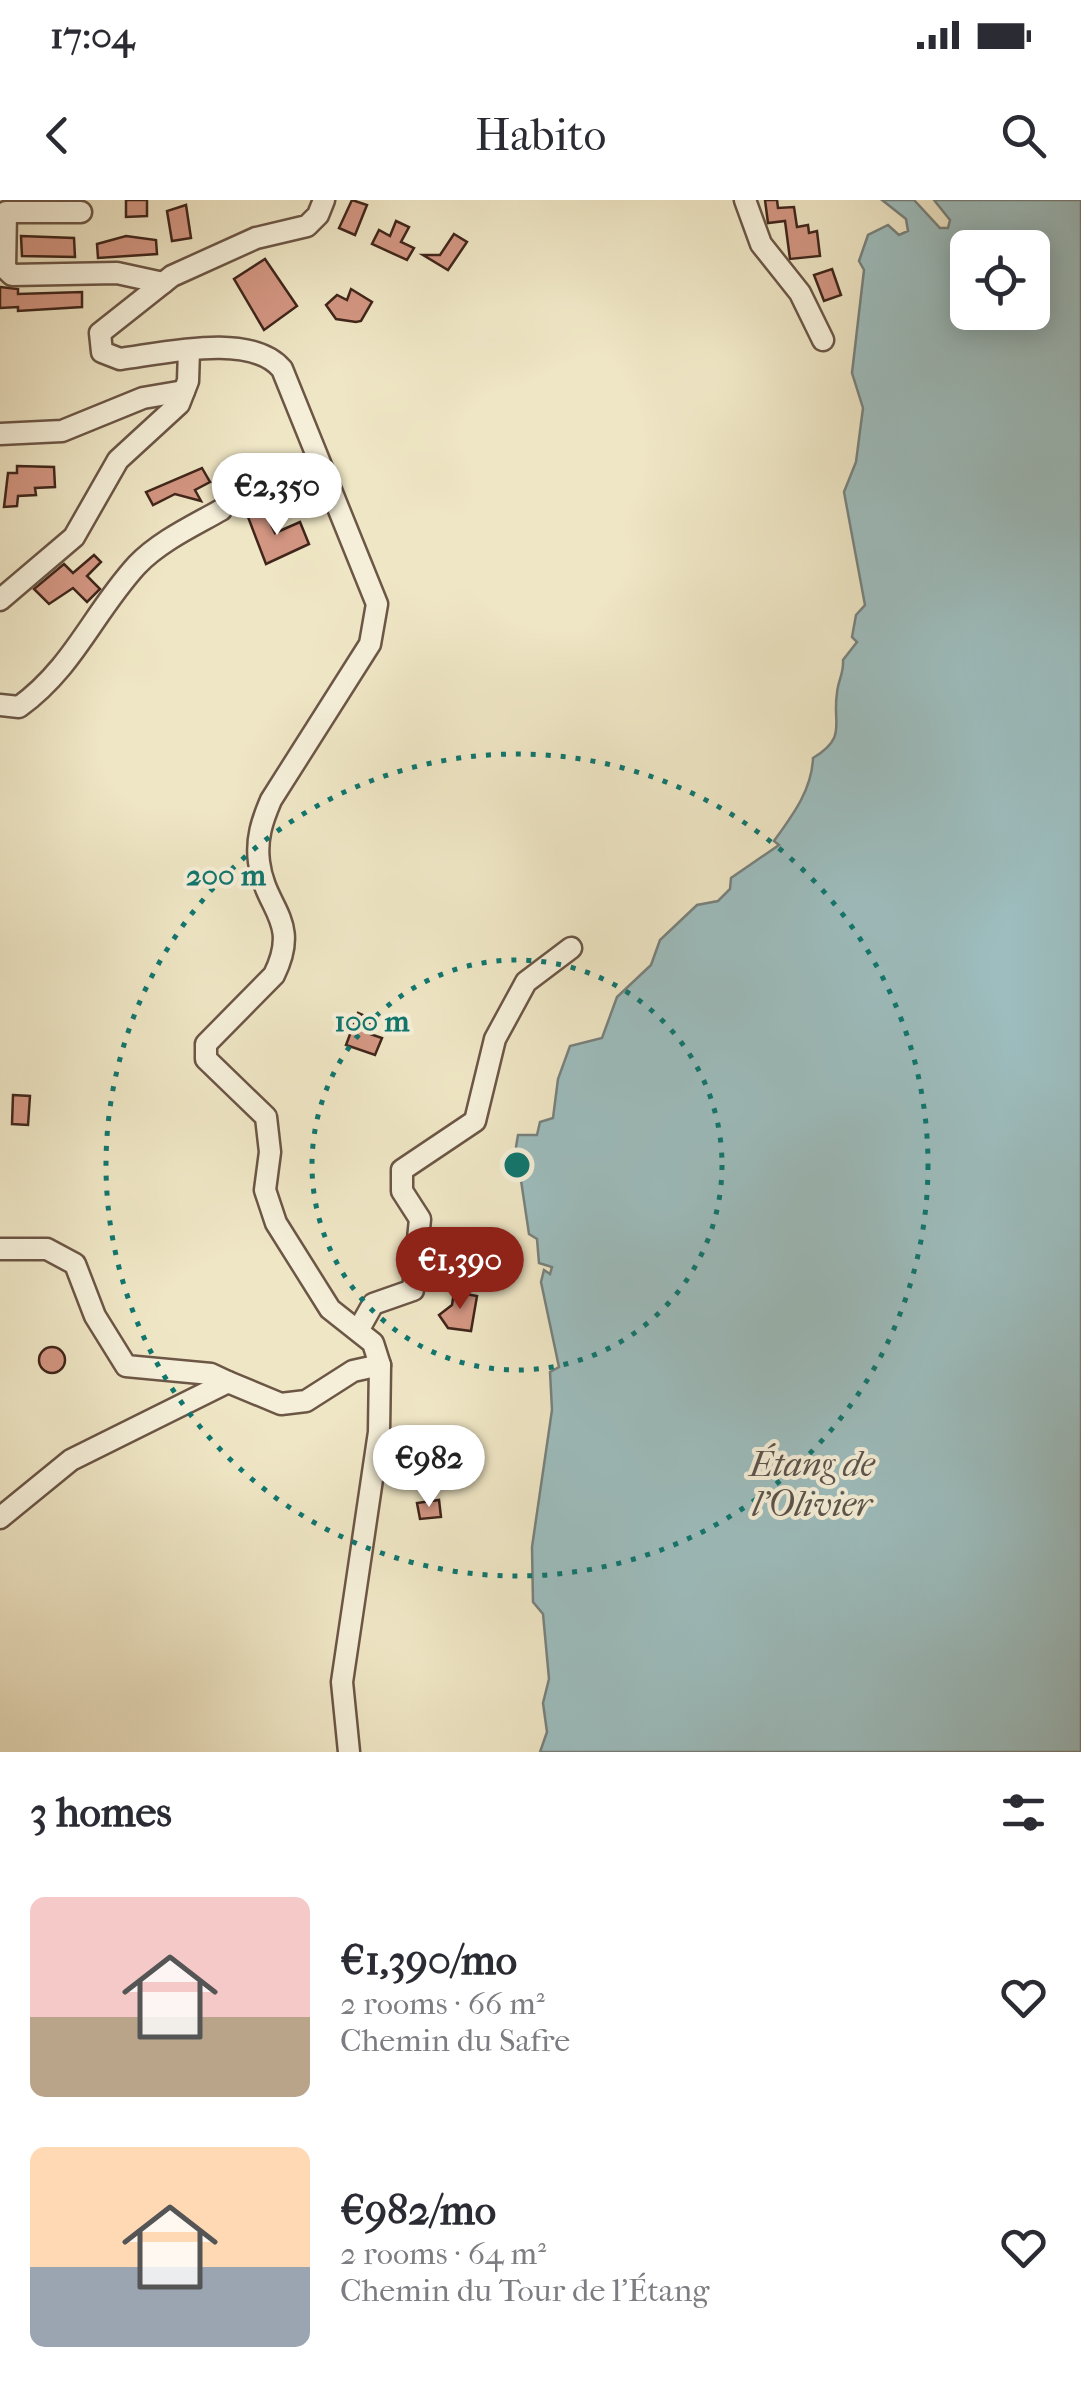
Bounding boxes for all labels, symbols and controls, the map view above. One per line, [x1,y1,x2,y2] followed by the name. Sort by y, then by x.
[50,13,134,58] text: 17:04
[30,108,85,163] icon: back
[996,108,1051,163] icon: search
[475,109,606,162] text: Habito
[950,230,1050,330] map controls
[950,230,1050,330] button: locate
[196,453,358,538] pin: €2,350
[234,467,320,504] text: €2,350
[186,858,267,893] text: 200 m
[334,1004,411,1039] text: 100 m
[499,1147,535,1183] centre of rings
[379,1227,541,1312] pin: €1,390
[418,1241,502,1278] text: €1,390
[370,1425,488,1510] pin: €982
[395,1439,463,1476] text: €982
[748,1443,875,1525] water label: Étang de l'Olivier
[996,1785,1051,1840] icon: filters
[30,1788,172,1837] text: 3 homes
[340,1936,517,1985] text: €1,390/mo
[110,1937,230,2057] icon: home
[996,1970,1051,2025] icon: heart
[340,1985,545,2022] text: 2 rooms · 66 m²
[340,2022,570,2059] text: Chemin du Safre
[340,2186,496,2235] text: €982/mo
[110,2187,230,2307] icon: home
[996,2220,1051,2275] icon: heart
[340,2235,546,2272] text: 2 rooms · 64 m²
[340,2272,709,2309] text: Chemin du Tour de l'Étang

